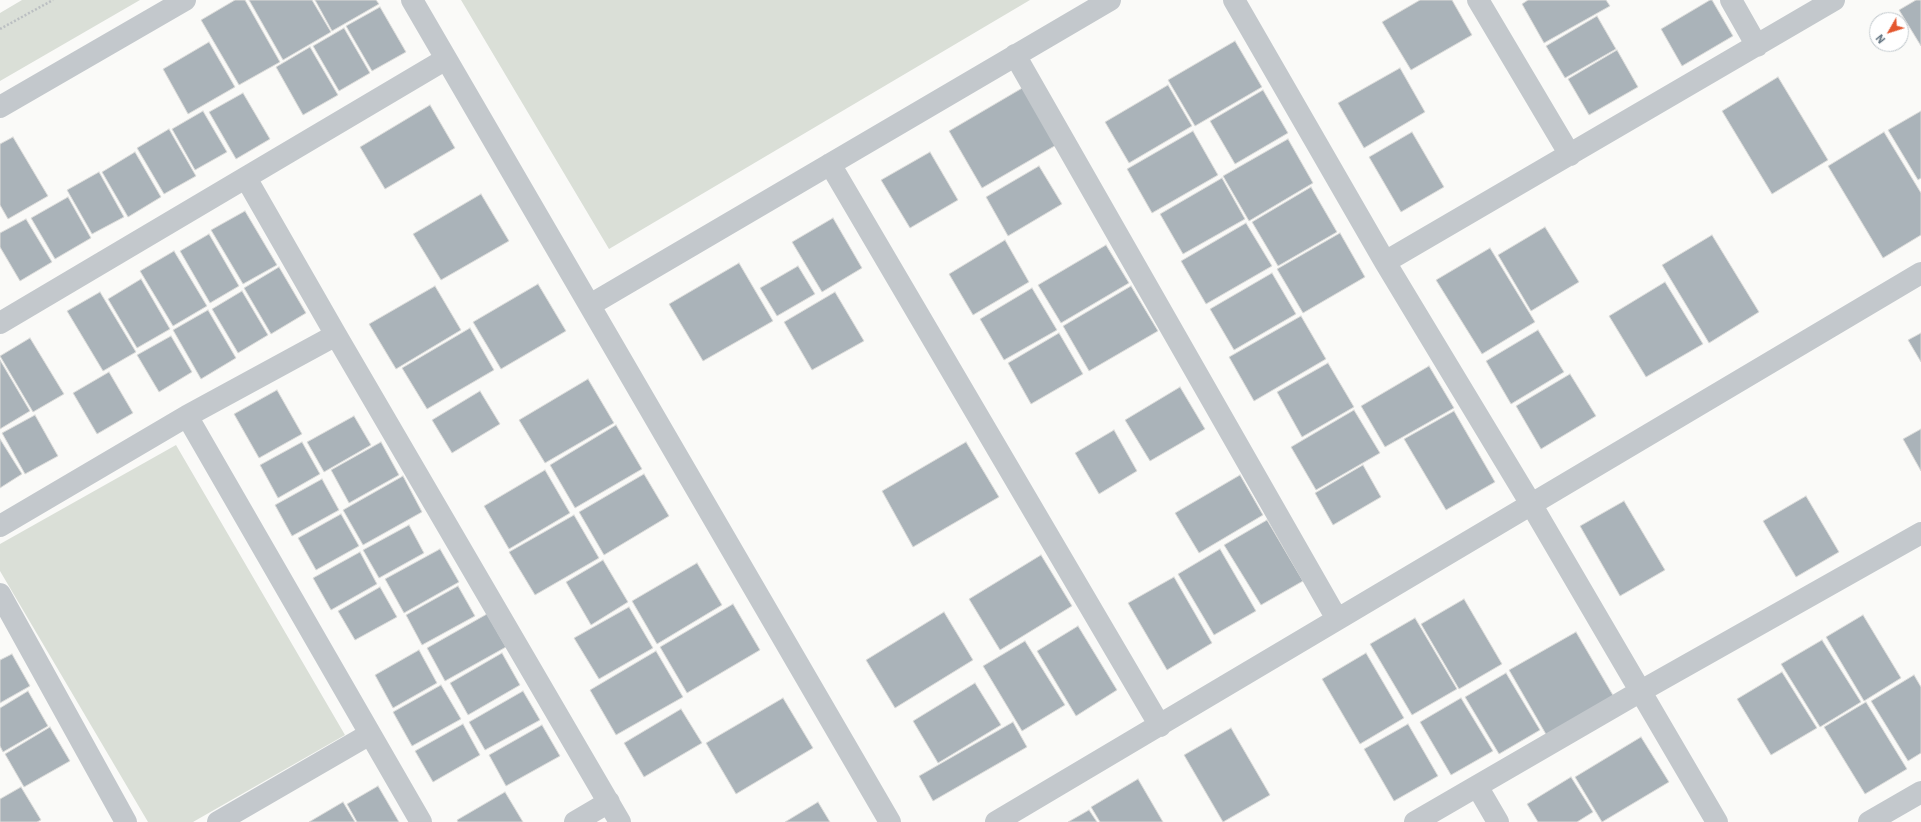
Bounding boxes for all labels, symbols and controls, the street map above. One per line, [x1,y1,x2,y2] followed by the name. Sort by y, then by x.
[1869,12,1909,52] north arrow
[1873,31,1888,46] text: N

